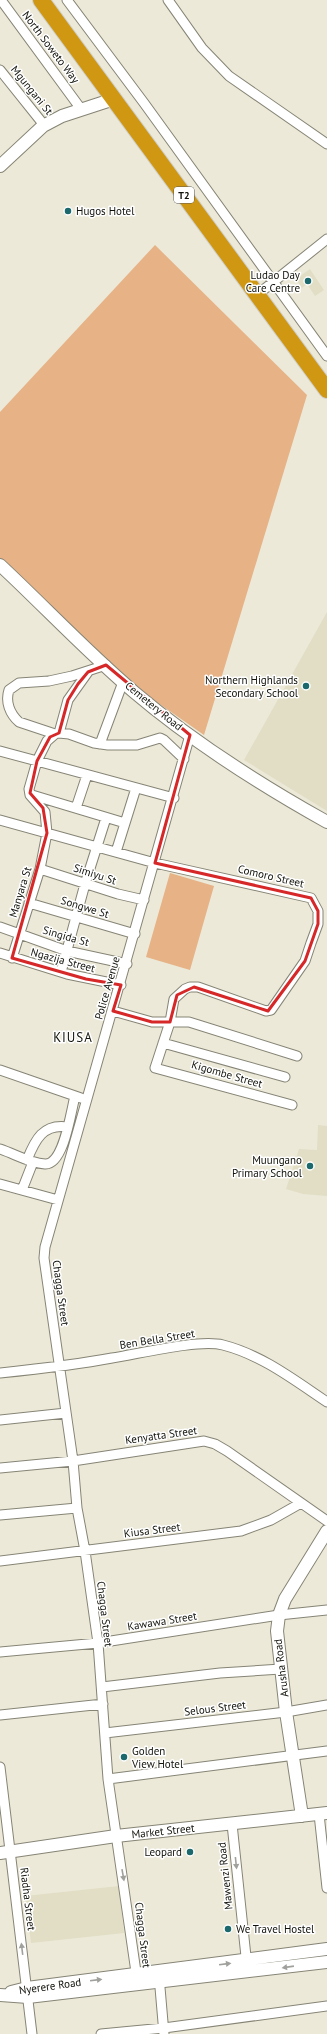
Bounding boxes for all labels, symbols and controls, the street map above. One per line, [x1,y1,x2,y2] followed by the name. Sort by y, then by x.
[19,8,83,87] street label: North Soweto Way
[8,63,56,118] street label: Mgungani St
[174,187,194,203] road number: T2
[76,204,135,218] place label: Hugos Hotel
[63,206,73,216] marker: Hugos Hotel
[246,268,301,295] place label: Ludao Day Care Centre
[303,276,313,286] marker: Ludao Day Care Centre
[205,673,299,700] place label: Northern Highlands Secondary School
[122,679,186,733] street label: Cemetery Road
[301,681,311,691] marker: Northern Highlands Secondary School
[72,861,118,888] street label: Simiyu St
[237,862,306,890] street label: Comoro Street
[6,865,34,919] street label: Manyara St
[59,893,111,921] street label: Songwe St
[41,923,91,949] street label: Singida St
[29,945,97,975] street label: Ngazija Street
[91,954,123,1021] street label: Police Avenue
[53,1029,93,1046] district label: KIUSA
[190,1057,264,1091] street label: Kigombe Street
[232,1153,303,1180] place label: Muungano Primary School
[305,1161,315,1171] marker: Muungano Primary School
[49,1259,73,1327] street label: Chagga Street
[118,1326,196,1352] street label: Ben Bella Street
[124,1423,198,1447] street label: Kenyatta Street
[123,1520,181,1540] street label: Kiusa Street
[94,1580,116,1648] street label: Chagga Street
[126,1609,198,1633] street label: Kawawa Street
[270,1638,292,1698] street label: Arusha Road
[183,1697,247,1719] street label: Selous Street
[131,1744,184,1771] place label: Golden View Hotel
[119,1752,129,1762] marker: Golden View Hotel
[131,1821,196,1841] street label: Market Street
[214,1841,236,1910] street label: Mawenzi Road
[145,1845,182,1859] place label: Leopard
[185,1847,195,1857] marker: Leopard
[233,1857,239,1869] one-way arrow
[17,1867,39,1932] street label: Riadha Street
[120,1869,126,1881] one-way arrow
[132,1901,154,1969] street label: Chagga Street
[236,1922,315,1936] place label: We Travel Hostel
[223,1924,233,1934] marker: We Travel Hostel
[19,1943,25,1955] one-way arrow
[219,1961,231,1967] one-way arrow
[282,1964,294,1970] one-way arrow
[18,1975,82,1997] street label: Nyerere Road
[90,1977,102,1983] one-way arrow

